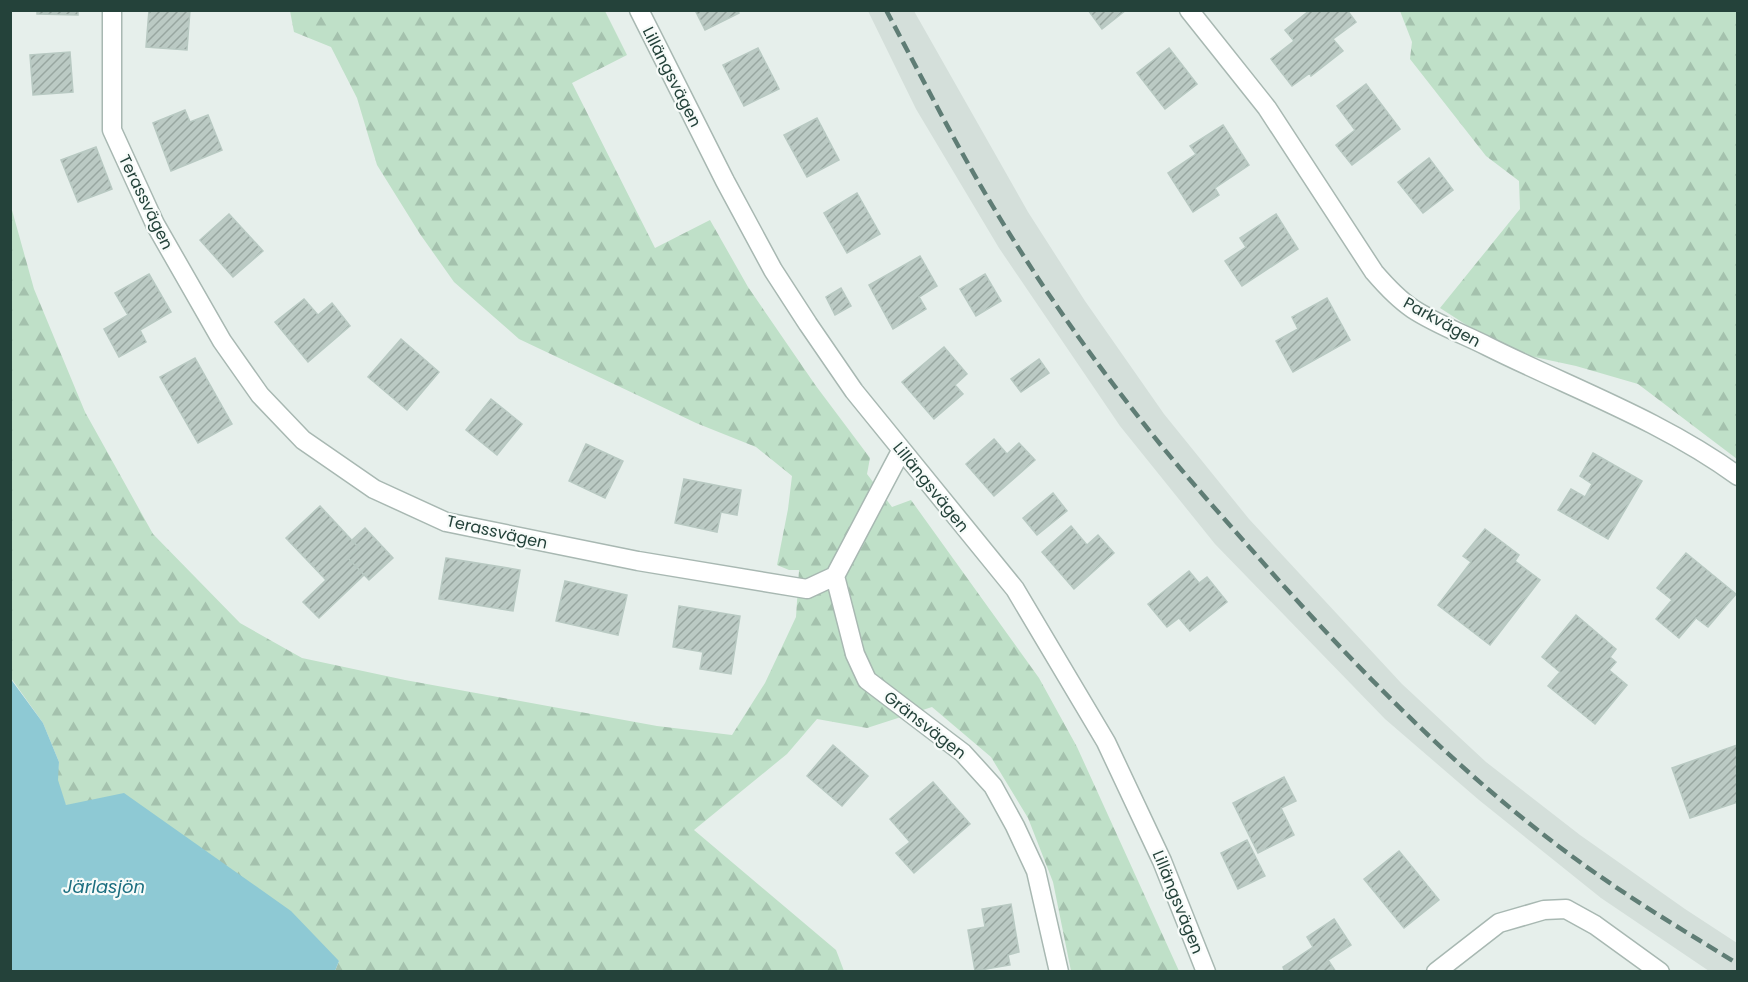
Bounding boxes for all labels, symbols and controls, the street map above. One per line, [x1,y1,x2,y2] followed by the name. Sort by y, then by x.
[637,23,707,131] street label: Lillängsvägen
[113,151,179,253] street label: Terassvägen
[1399,291,1485,353] street label: Parkvägen
[888,437,974,537] street label: Lillängsvägen
[444,509,550,555] street label: Terassvägen
[879,686,971,764] street label: Gränsvägen
[1147,847,1209,957] street label: Lillängsvägen
[63,874,145,899] water label: Järlasjön

